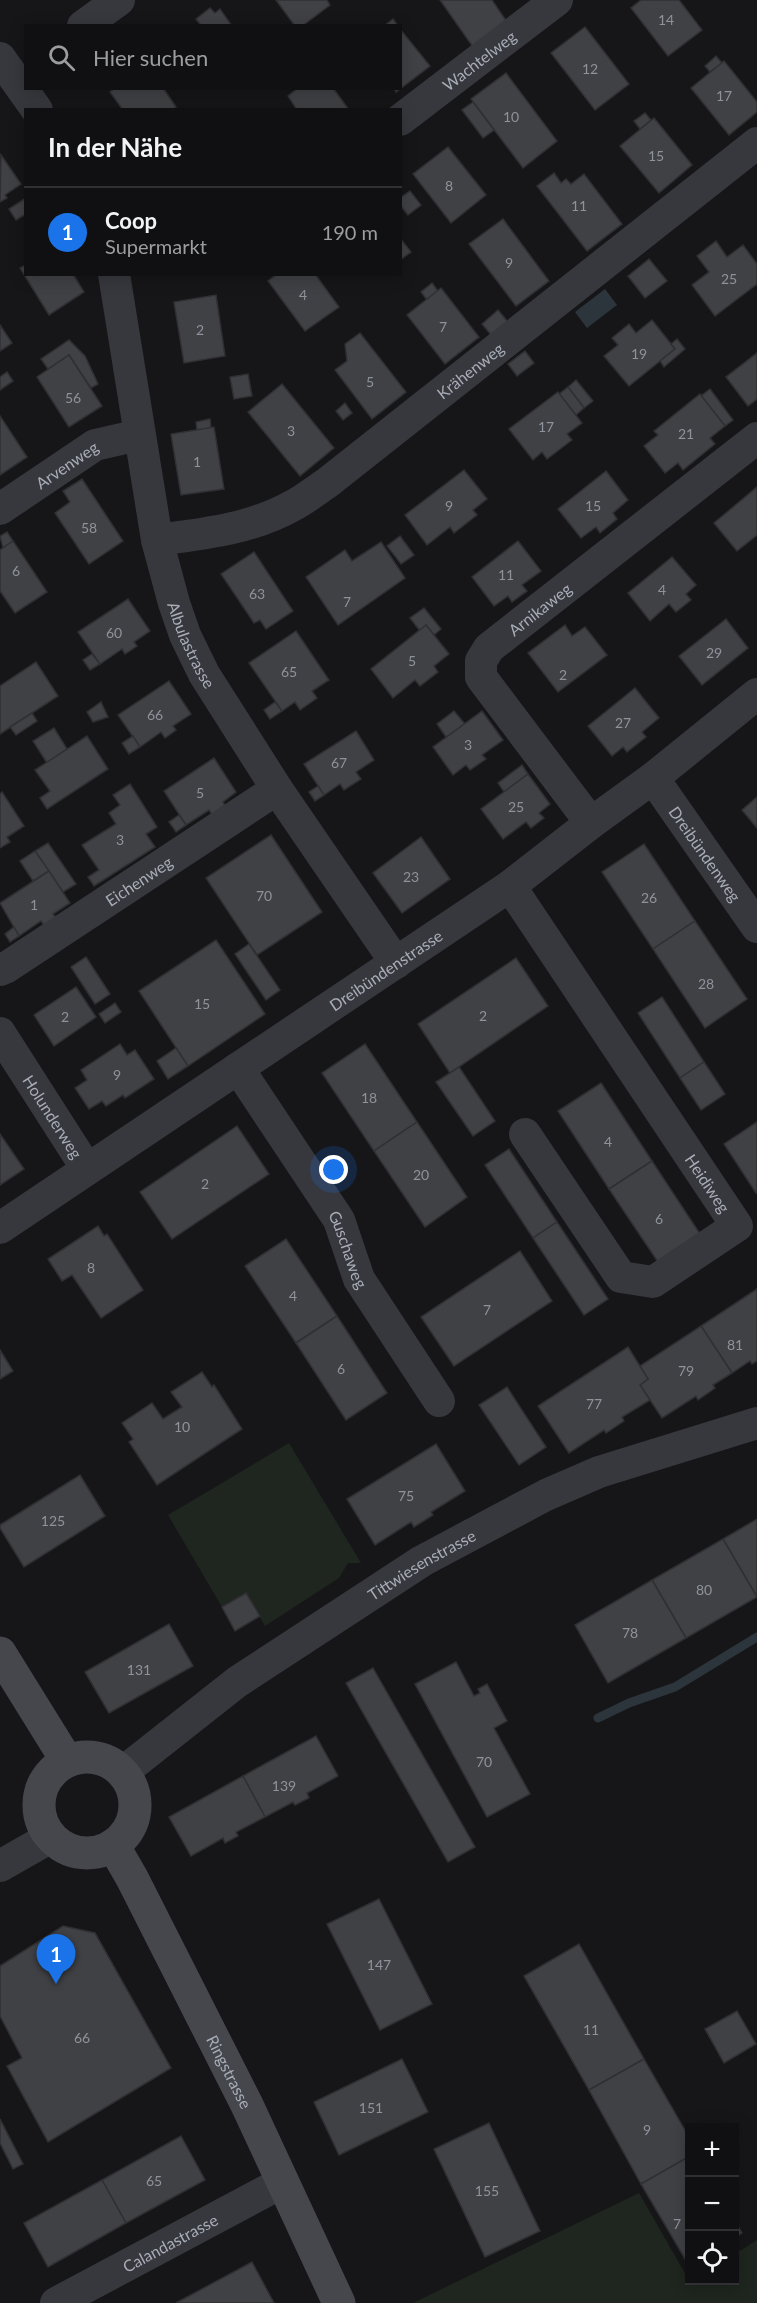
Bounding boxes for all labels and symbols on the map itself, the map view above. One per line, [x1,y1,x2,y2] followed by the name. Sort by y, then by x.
[658,11,674,28] house number: 14
[438,26,519,94] street label: Wachtelweg
[582,60,598,77] house number: 12
[716,87,732,104] house number: 17
[503,108,519,125] house number: 10
[648,147,664,164] house number: 15
[445,177,453,194] house number: 8
[571,197,587,214] house number: 11
[505,254,513,271] house number: 9
[721,270,737,287] house number: 25
[299,286,307,303] house number: 4
[439,318,447,335] house number: 7
[196,321,204,338] house number: 2
[433,338,507,402] street label: Krähenweg
[631,345,647,362] house number: 19
[366,373,374,390] house number: 5
[65,389,81,406] house number: 56
[538,418,554,435] house number: 17
[287,422,295,439] house number: 3
[678,425,694,442] house number: 21
[31,437,101,492] street label: Arvenweg
[193,453,201,470] house number: 1
[445,497,453,514] house number: 9
[585,497,601,514] house number: 15
[81,519,97,536] house number: 58
[12,562,20,579] house number: 6
[498,566,514,583] house number: 11
[504,578,575,639] street label: Arnikaweg
[658,581,666,598] house number: 4
[249,585,265,602] house number: 63
[343,593,351,610] house number: 7
[165,599,220,691] street label: Albulastrasse
[106,624,122,641] house number: 60
[706,644,722,661] house number: 29
[408,652,416,669] house number: 5
[281,663,297,680] house number: 65
[559,666,567,683] house number: 2
[147,706,163,723] house number: 66
[615,714,631,731] house number: 27
[464,736,472,753] house number: 3
[331,754,347,771] house number: 67
[196,784,204,801] house number: 5
[508,798,524,815] house number: 25
[666,802,746,905] street label: Dreibündenweg
[116,831,124,848] house number: 3
[101,851,175,909] street label: Eichenweg
[403,868,419,885] house number: 23
[256,887,272,904] house number: 70
[641,889,657,906] house number: 26
[30,896,38,913] house number: 1
[325,925,445,1014] street label: Dreibündenstrasse
[698,975,714,992] house number: 28
[194,995,210,1012] house number: 15
[479,1007,487,1024] house number: 2
[61,1008,69,1025] house number: 2
[113,1066,121,1083] house number: 9
[20,1071,87,1162] street label: Holunderweg
[361,1089,377,1106] house number: 18
[604,1133,612,1150] house number: 4
[682,1150,735,1216] street label: Heidiweg
[319,1155,348,1184] your location
[413,1166,429,1183] house number: 20
[201,1175,209,1192] house number: 2
[326,1206,372,1292] street label: Guschaweg
[655,1210,663,1227] house number: 6
[87,1259,95,1276] house number: 8
[289,1287,297,1304] house number: 4
[483,1301,491,1318] house number: 7
[727,1336,743,1353] house number: 81
[337,1360,345,1377] house number: 6
[678,1362,694,1379] house number: 79
[586,1395,602,1412] house number: 77
[174,1418,190,1435] house number: 10
[398,1487,414,1504] house number: 75
[41,1512,65,1529] house number: 125
[364,1525,478,1604] street label: Tittwiesenstrasse
[696,1581,712,1598] house number: 80
[622,1624,638,1641] house number: 78
[127,1661,151,1678] house number: 131
[476,1753,492,1770] house number: 70
[272,1777,296,1794] house number: 139
[36,1934,76,1984] pin: 1
[367,1956,391,1973] house number: 147
[583,2021,599,2038] house number: 11
[74,2029,90,2046] house number: 66
[204,2032,257,2111] street label: Ringstrasse
[359,2099,383,2116] house number: 151
[643,2121,651,2138] house number: 9
[146,2172,162,2189] house number: 65
[475,2182,499,2199] house number: 155
[119,2209,221,2275] street label: Calandastrasse
[673,2215,681,2232] house number: 7

